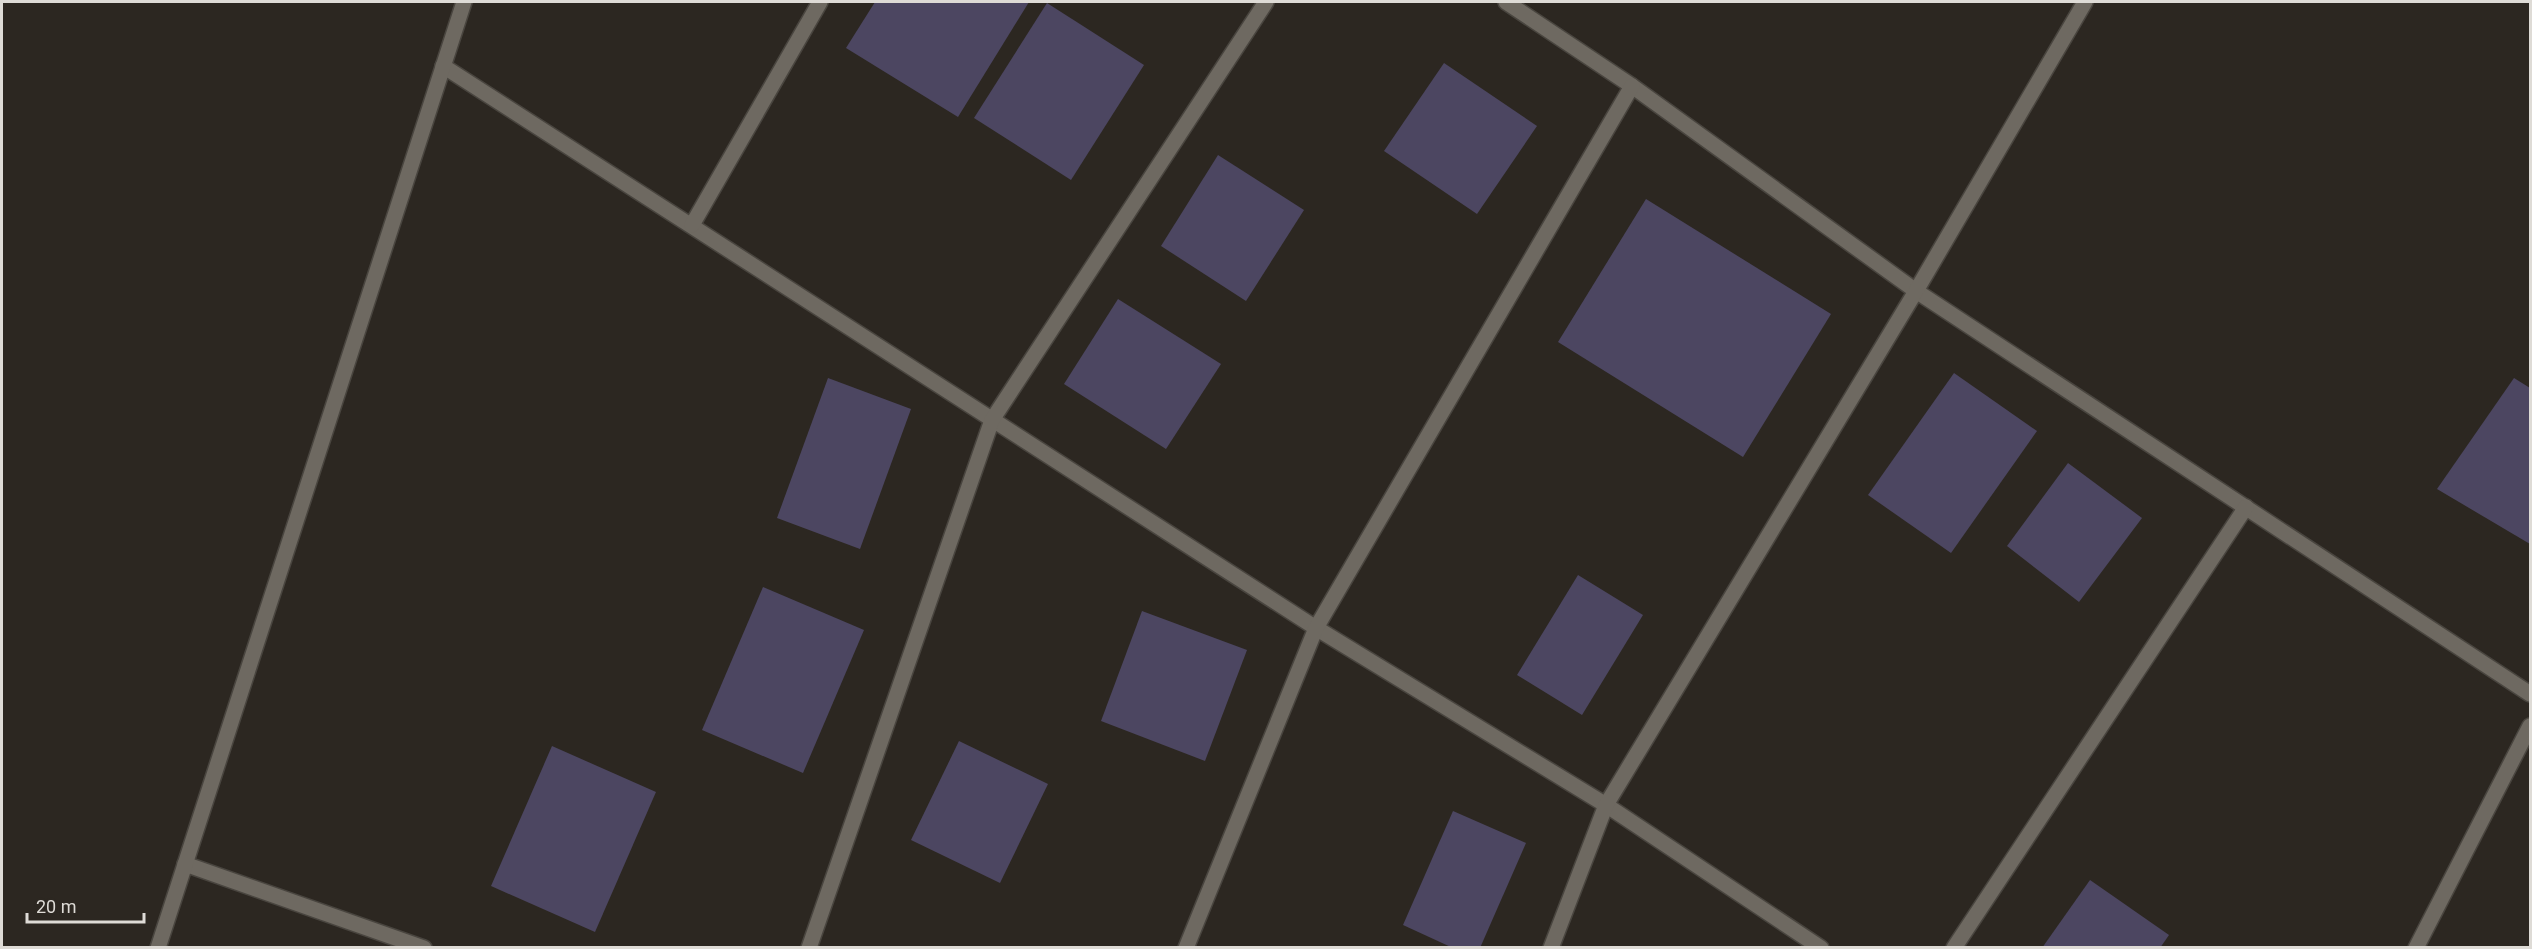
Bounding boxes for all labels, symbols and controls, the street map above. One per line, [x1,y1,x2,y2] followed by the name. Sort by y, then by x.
[27,886,144,924] scale bar
[36,896,76,917] text: 20 m

